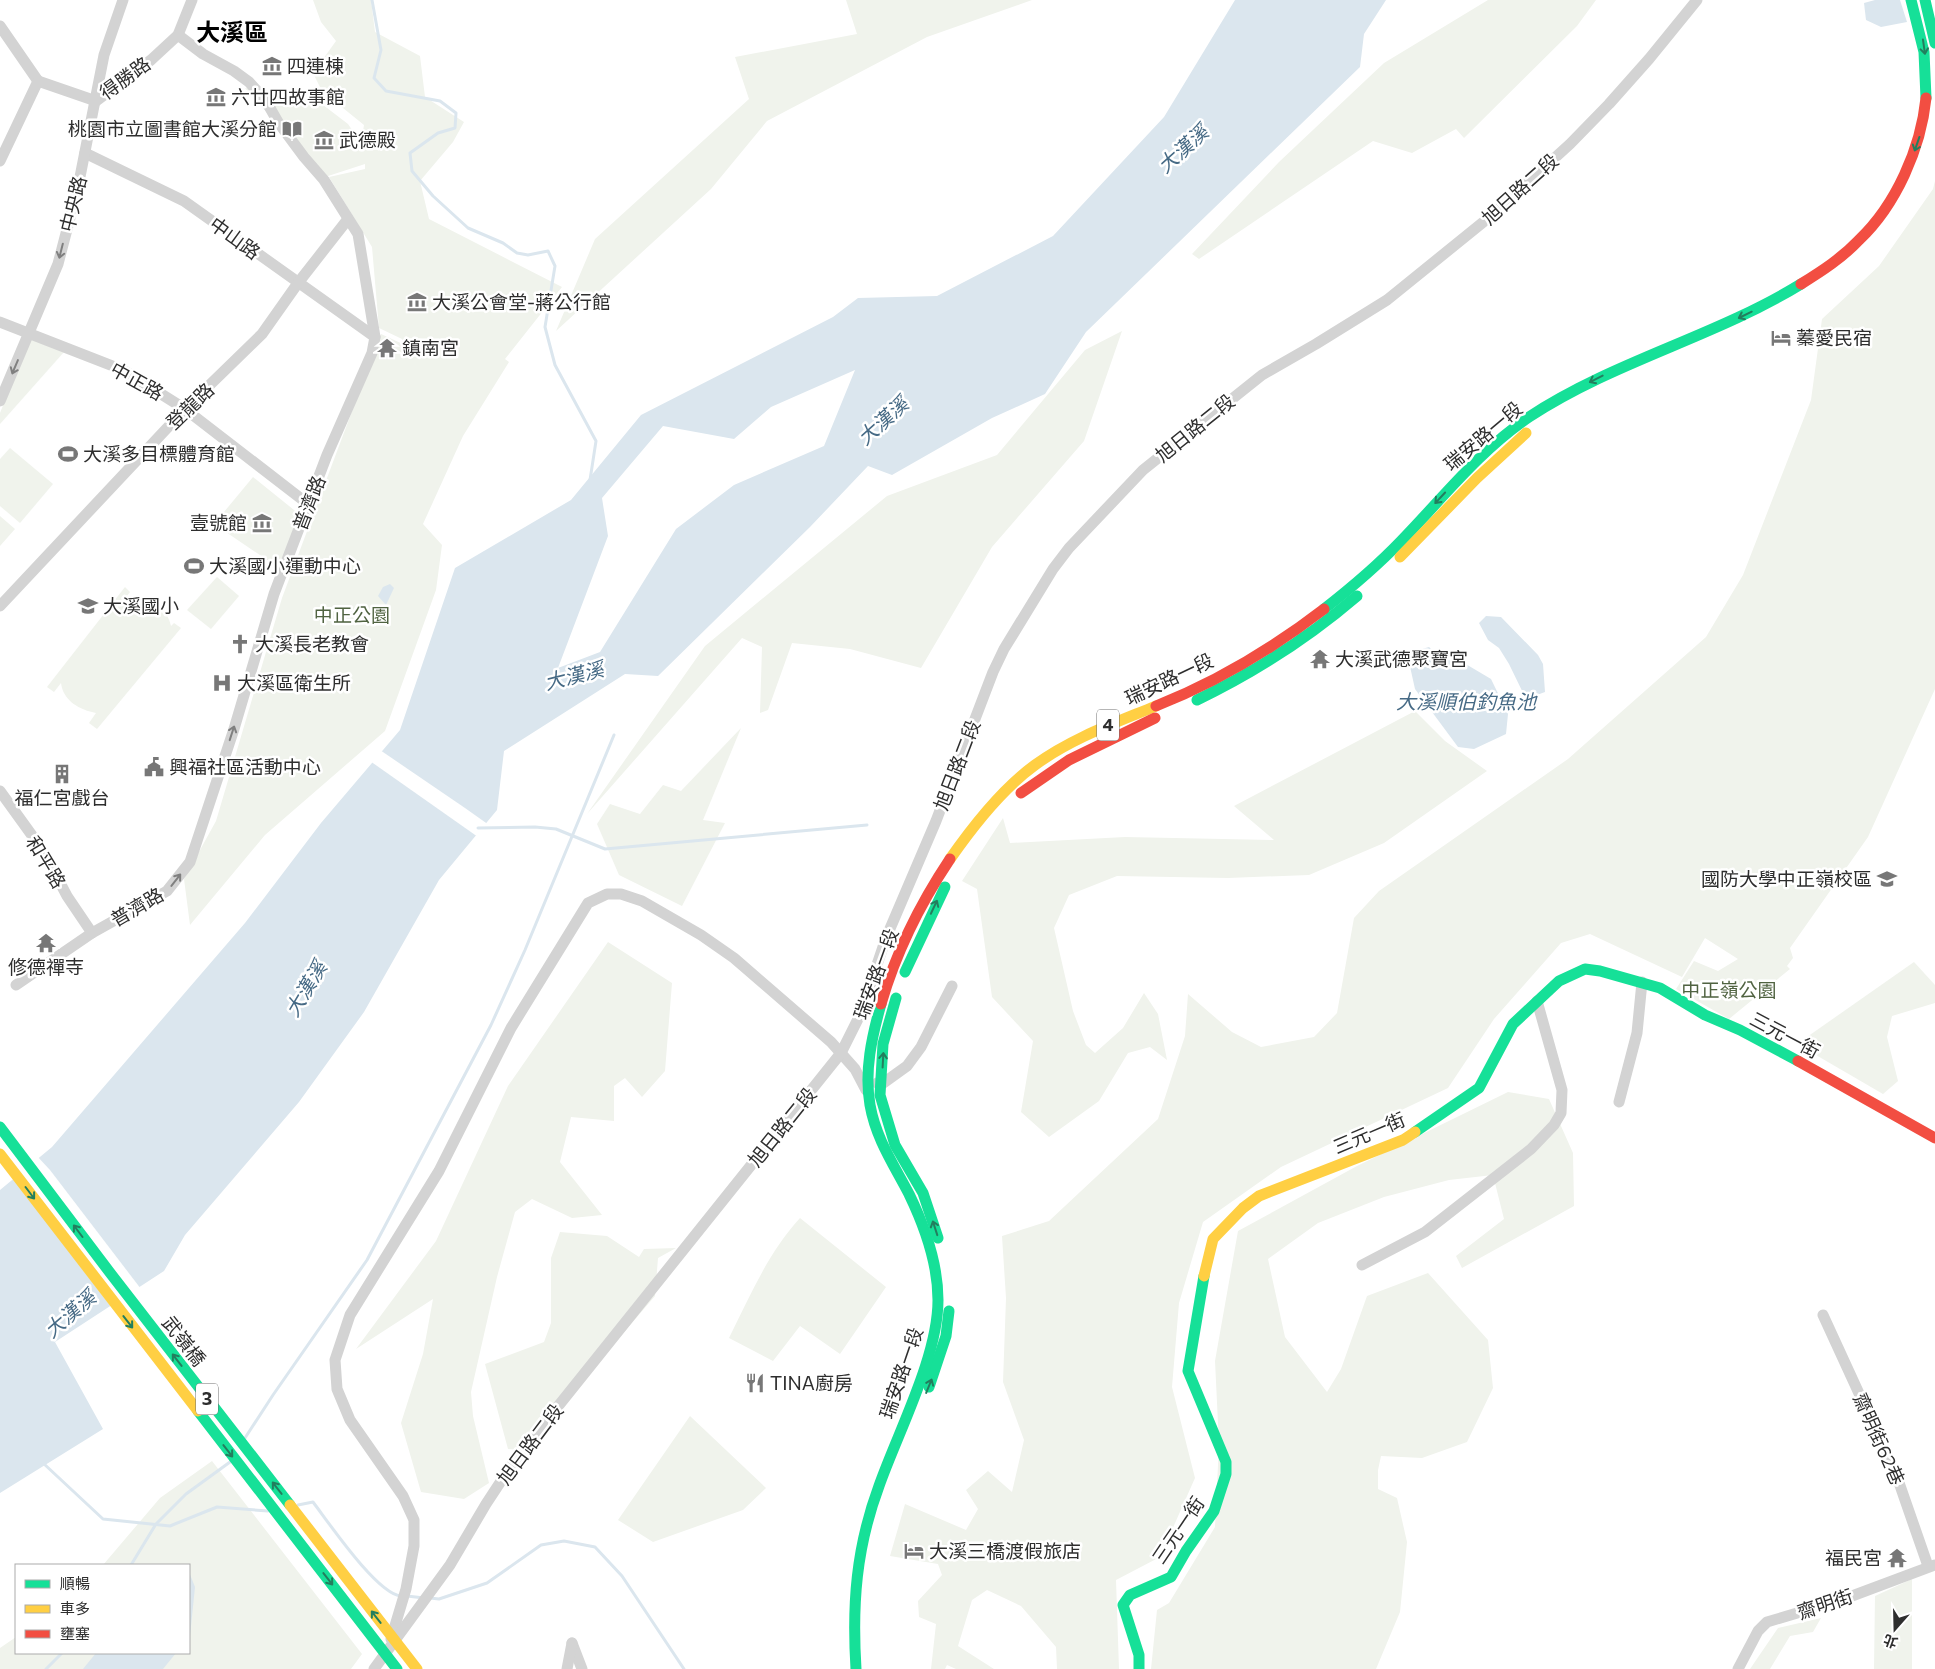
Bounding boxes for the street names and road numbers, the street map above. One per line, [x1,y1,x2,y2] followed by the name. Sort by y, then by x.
[95,52,155,104] street label: 得勝路
[1477,148,1563,229] street label: 旭日路二段
[54,173,91,234] street label: 中央路
[205,212,265,264] street label: 中山路
[107,357,168,404] street label: 中正路
[161,378,218,434] street label: 登龍路
[1151,389,1239,466] street label: 旭日路二段
[1439,396,1526,475] street label: 瑞安路一段
[288,472,329,534] street label: 普濟路
[1121,648,1217,709] street label: 瑞安路一段
[1097,710,1119,740] road number: 4
[929,716,984,813] street label: 旭日路二段
[22,831,71,892] street label: 和平路
[106,882,167,931] street label: 普濟路
[848,925,903,1022] street label: 瑞安路一段
[1746,1007,1824,1063] street label: 三元一街
[743,1083,820,1171] street label: 旭日路二段
[1329,1107,1408,1158] street label: 三元一街
[158,1311,211,1370] street label: 武嶺橋
[874,1324,927,1422] street label: 瑞安路一段
[196,1384,218,1415] road number: 3
[1849,1389,1910,1488] street label: 齋明街62巷
[492,1399,567,1489] street label: 旭日路二段
[1147,1492,1208,1568] street label: 三元一街
[1794,1584,1856,1623] street label: 齋明街

